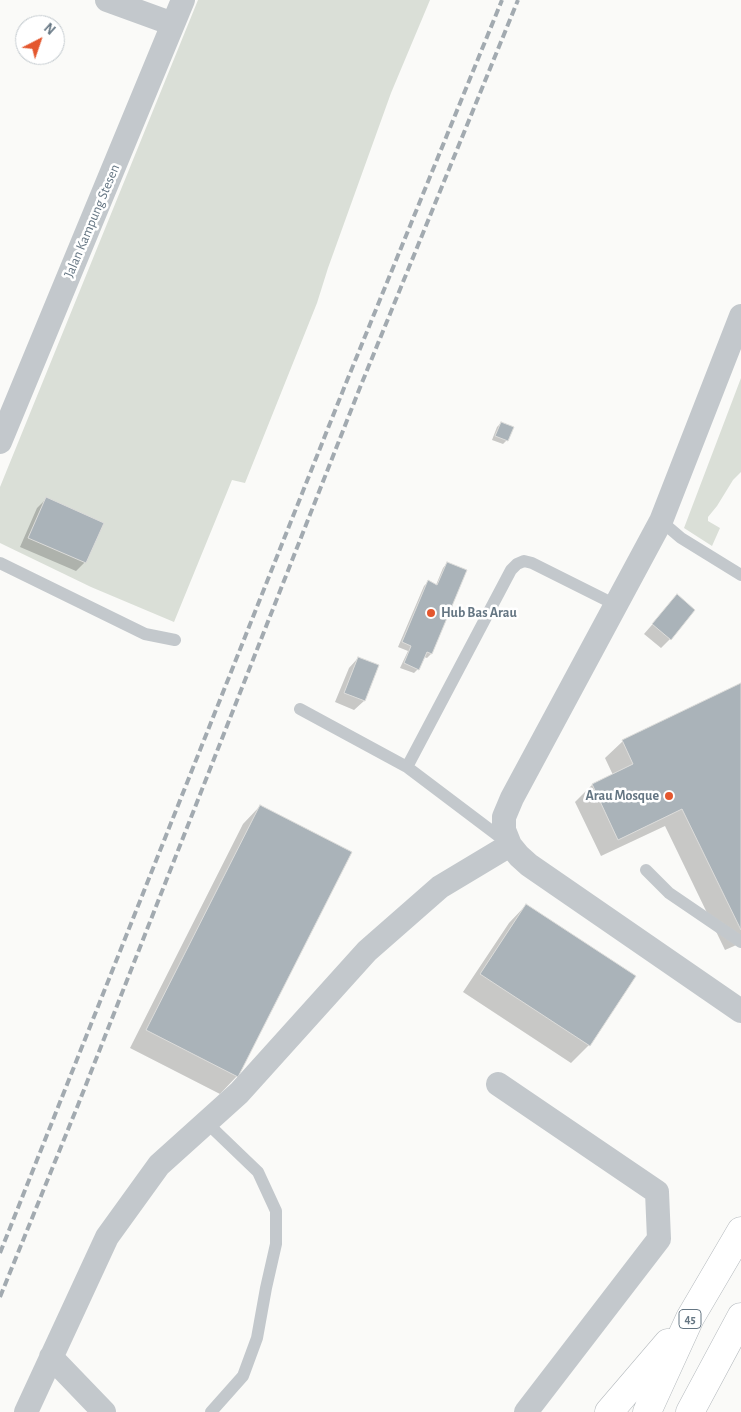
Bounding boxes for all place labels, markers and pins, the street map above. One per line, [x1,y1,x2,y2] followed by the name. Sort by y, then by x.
[441,605,517,621] place label: Hub Bas Arau
[425,607,437,619] marker: Hub Bas Arau
[585,788,659,804] place label: Arau Mosque
[663,790,675,802] marker: Arau Mosque

